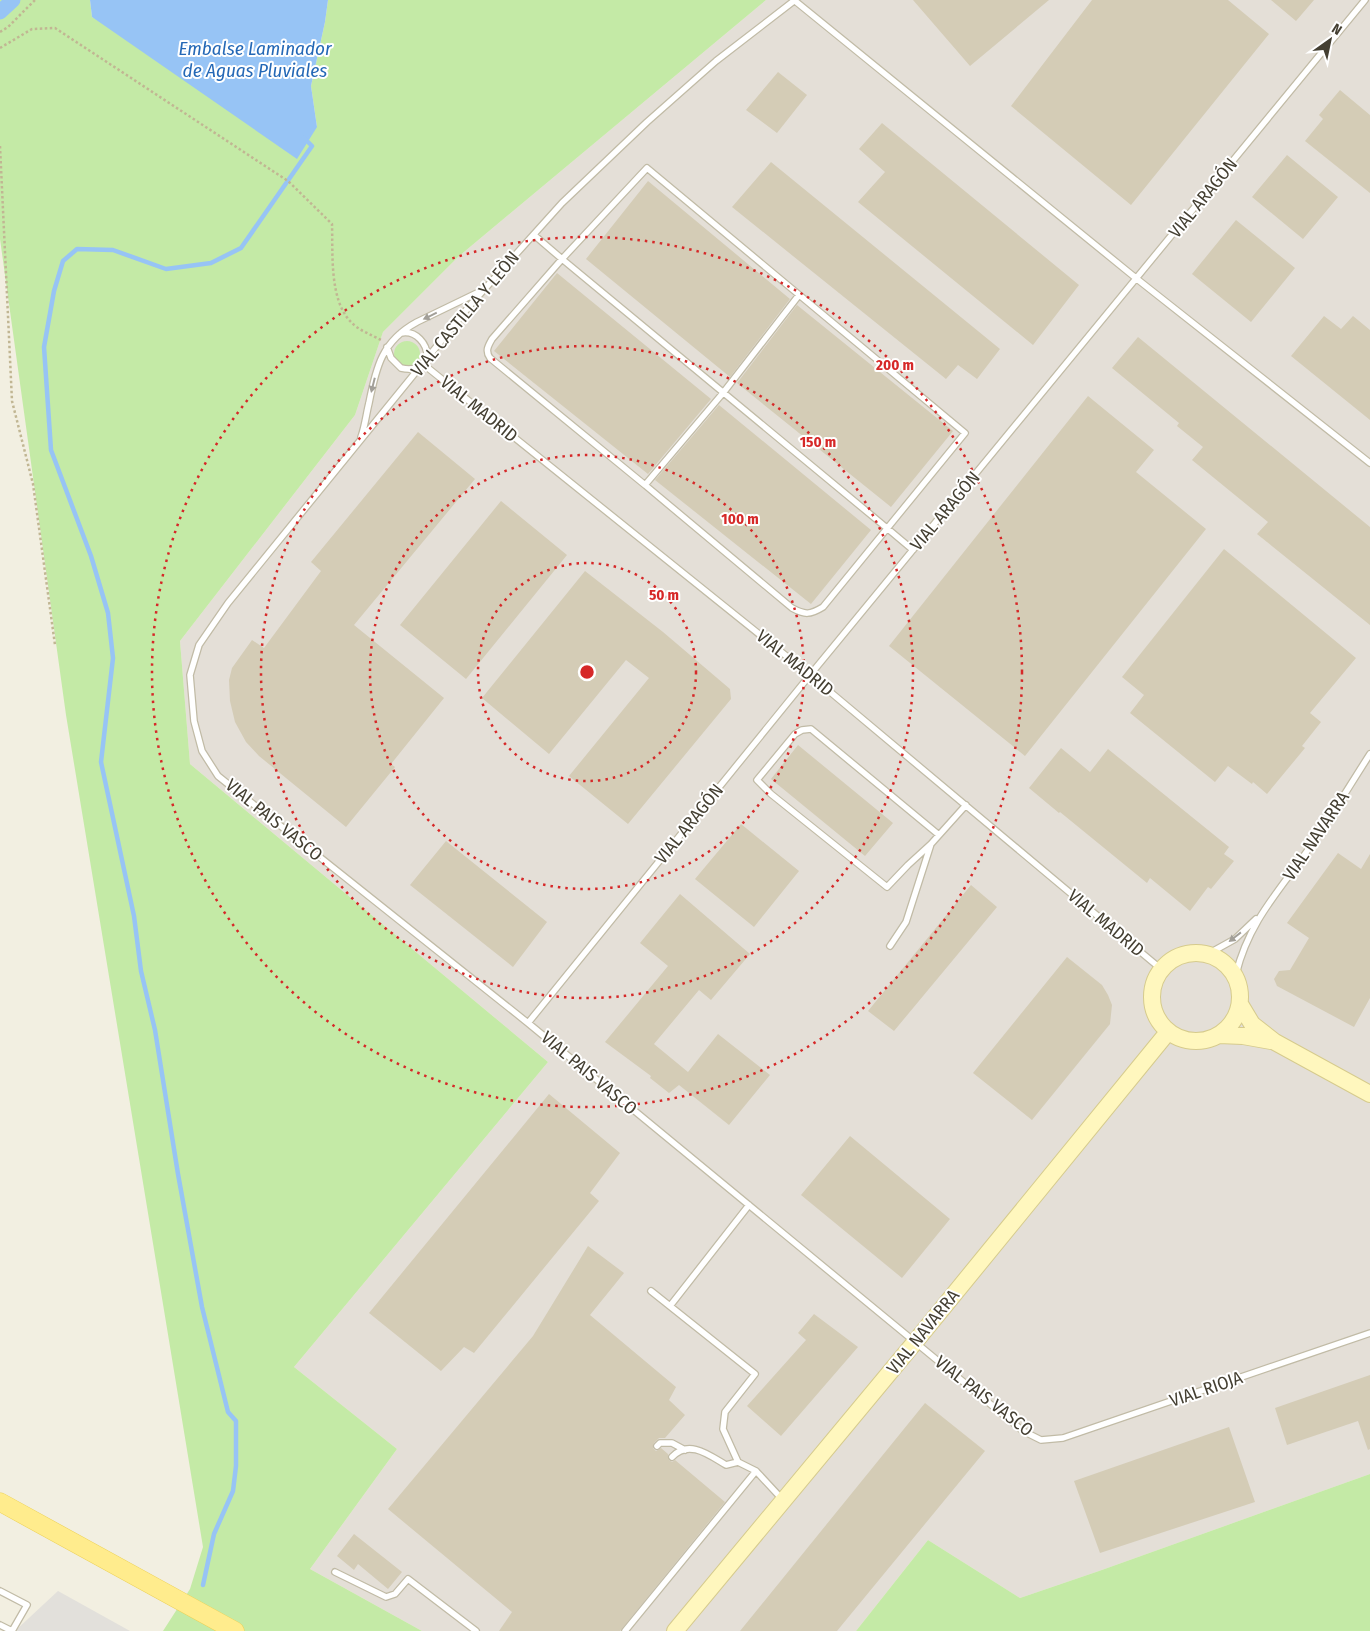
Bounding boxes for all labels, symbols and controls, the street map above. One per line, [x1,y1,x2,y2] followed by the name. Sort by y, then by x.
[1305,15,1355,65] north arrow
[1329,20,1345,39] text: N
[178,37,333,82] water label: Embalse Laminador de Aguas Pluviales
[1164,154,1242,242] street label: VIAL ARAGÓN
[406,247,524,381] street label: VIAL CASTILLA Y LEÒN
[422,312,437,320] one-way arrow
[875,356,914,374] text: 200 m
[436,371,522,447] street label: VIAL MADRID
[369,377,377,392] one-way arrow
[800,433,836,451] text: 150 m
[906,467,984,555] street label: VIAL ARAGÓN
[721,510,759,528] text: 100 m
[649,586,679,604] text: 50 m
[752,625,838,701] street label: VIAL MADRID
[578,663,596,681] centre of rings
[221,774,327,866] street label: VIAL PAIS VASCO
[650,780,728,868] street label: VIAL ARAGÓN
[1278,787,1354,885] street label: VIAL NAVARRA
[1063,885,1149,961] street label: VIAL MADRID
[1228,932,1242,942] one-way arrow
[536,1026,642,1120] street label: VIAL PAIS VASCO
[882,1285,964,1379] street label: VIAL NAVARRA
[930,1351,1038,1441] street label: VIAL PAIS VASCO
[1167,1366,1246,1412] street label: VIAL RIOJA

